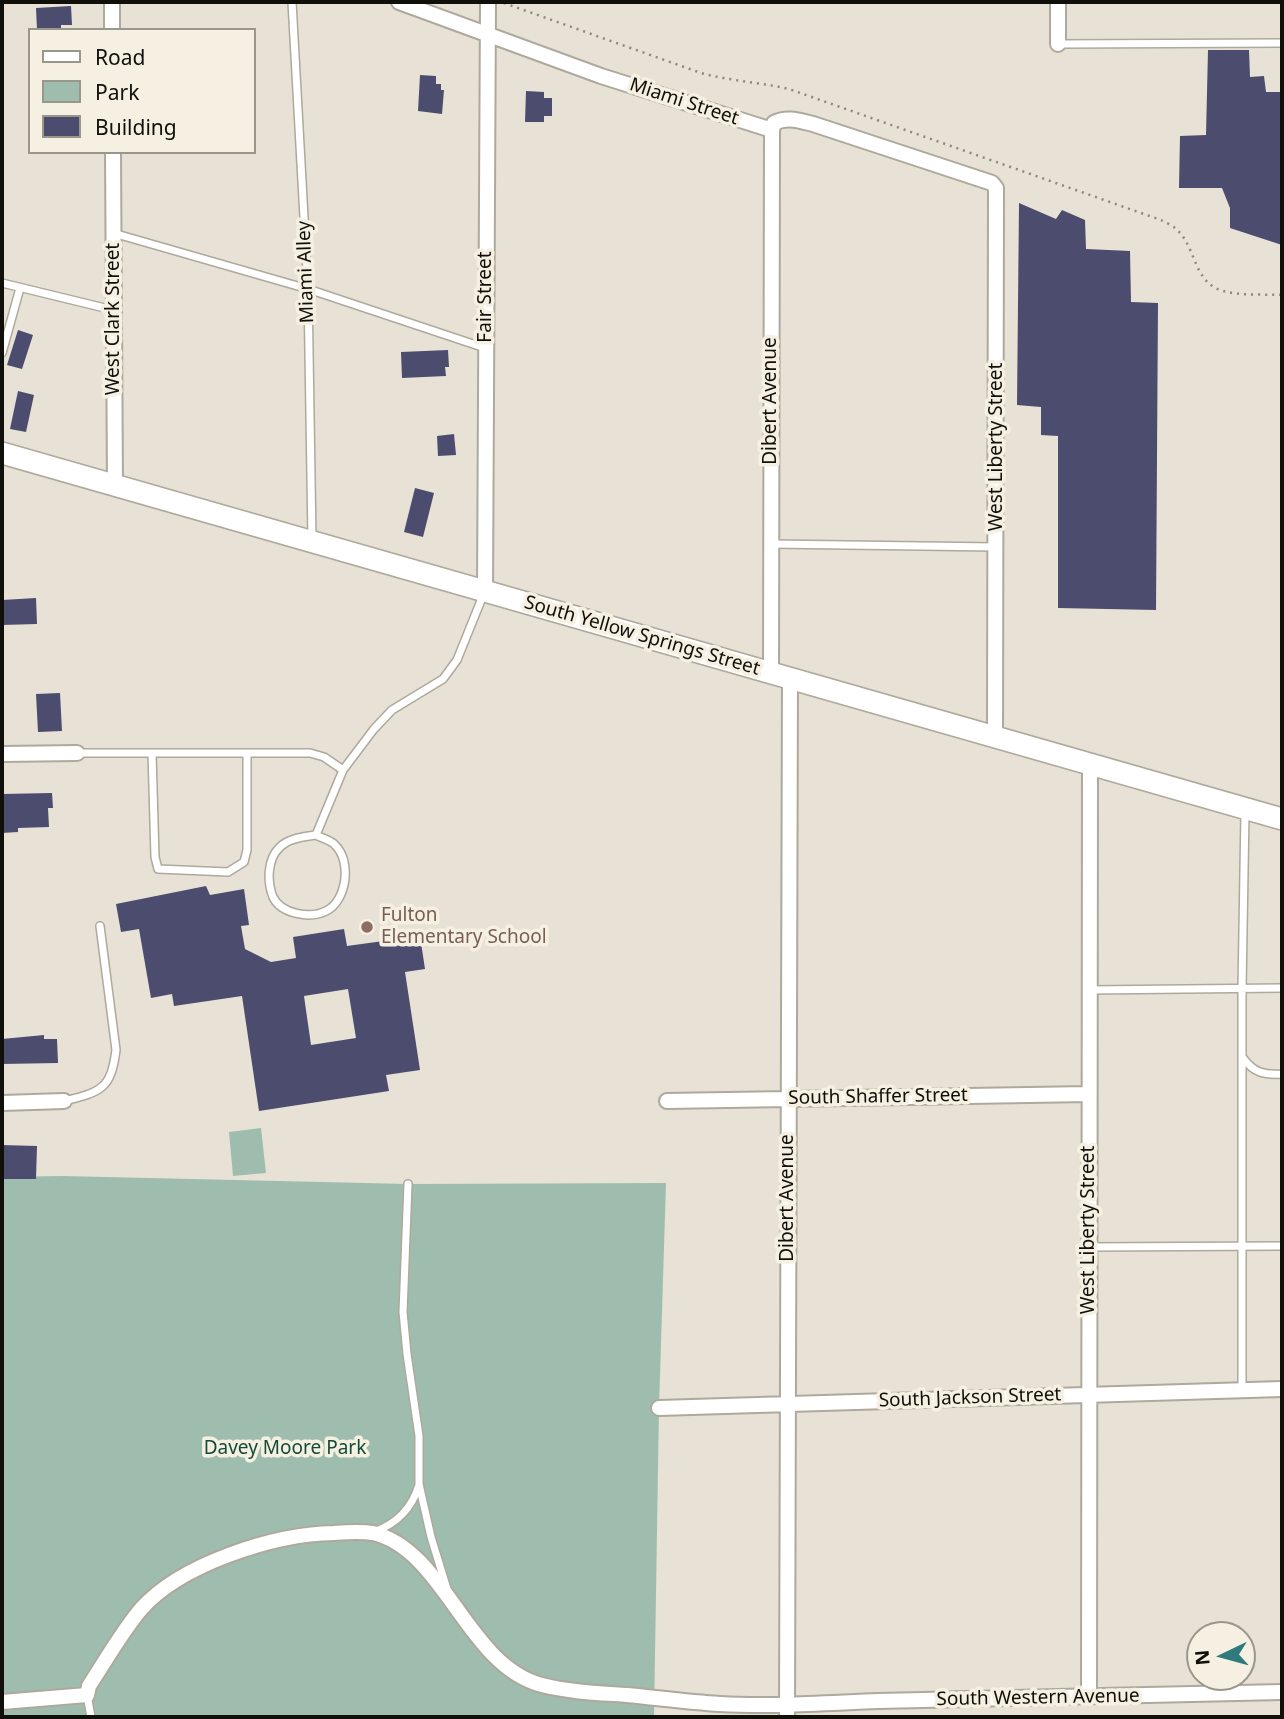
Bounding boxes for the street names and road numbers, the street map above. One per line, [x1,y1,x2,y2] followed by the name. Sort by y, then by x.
[627,74,741,130] street label: Miami Street
[293,220,319,324] street label: Miami Alley
[103,243,125,395] street label: West Clark Street
[475,251,497,343] street label: Fair Street
[760,337,782,465] street label: Dibert Avenue
[986,363,1008,531] street label: West Liberty Street
[522,591,762,681] street label: South Yellow Springs Street
[788,1084,968,1110] street label: South Shaffer Street
[777,1134,799,1262] street label: Dibert Avenue
[1078,1146,1100,1314] street label: West Liberty Street
[878,1383,1062,1413] street label: South Jackson Street
[936,1685,1140,1711] street label: South Western Avenue

